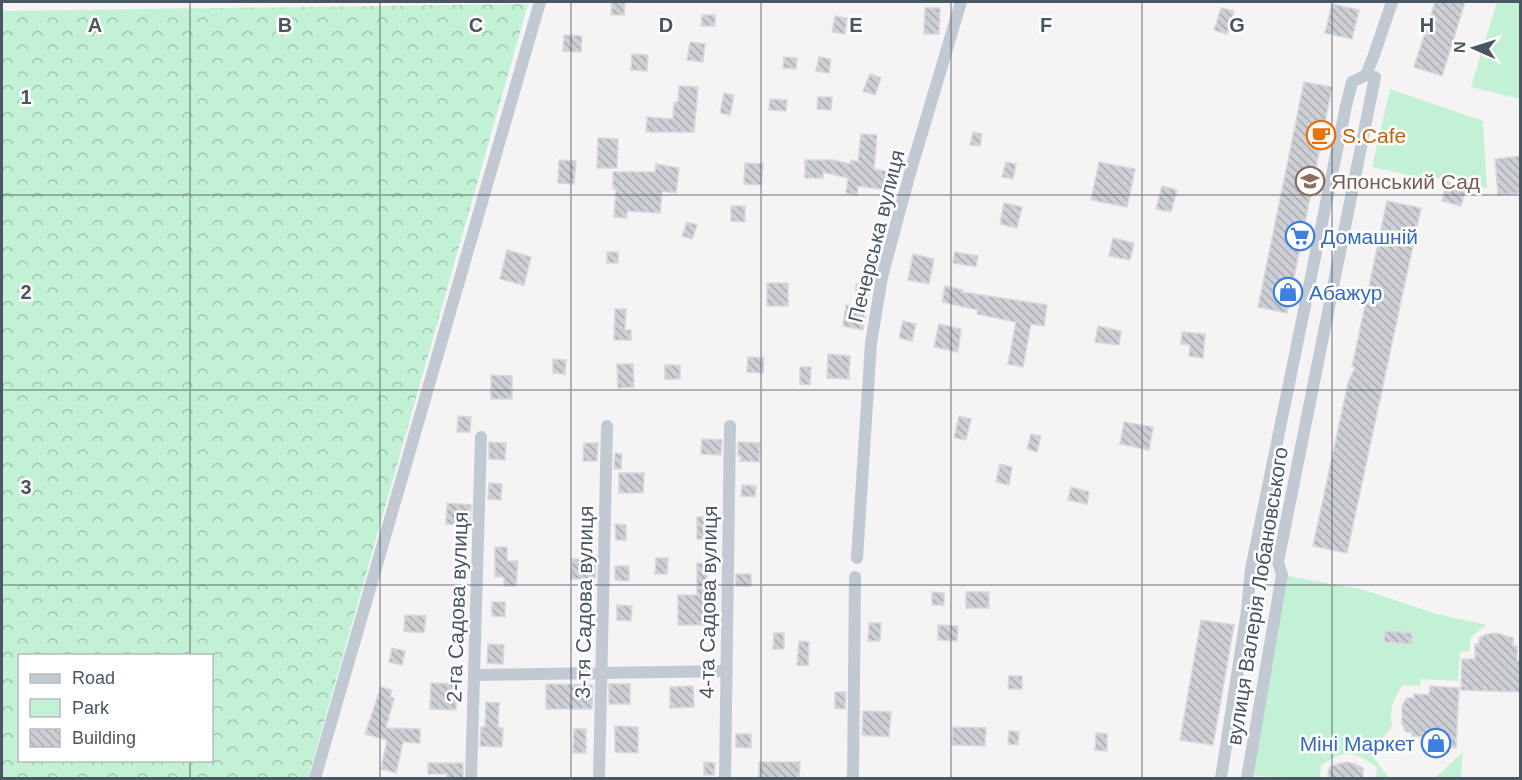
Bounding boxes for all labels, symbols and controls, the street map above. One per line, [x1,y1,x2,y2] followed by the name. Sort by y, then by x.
[88,14,102,36] text: A
[278,14,292,36] text: B
[469,14,483,36] text: C
[659,14,673,36] text: D
[849,14,863,36] text: E
[1040,14,1052,36] text: F
[1229,14,1245,36] text: G
[1420,14,1434,36] text: H
[1444,18,1504,78] north arrow
[1451,41,1468,53] text: N
[20,86,32,108] text: 1
[1305,119,1337,151] cafe icon: S.Cafe
[1342,124,1406,147] place label: S.Cafe
[843,147,909,325] street label: Печерська вулиця
[1294,165,1326,197] school or university icon: Японський Сад
[1331,170,1480,193] place label: Японський Сад
[1284,220,1316,252] supermarket icon: Домашній
[1321,225,1418,248] place label: Домашній
[1272,276,1304,308] shop icon: Абажур
[20,281,32,303] text: 2
[1309,281,1382,304] place label: Абажур
[1222,445,1292,747] street label: вулиця Валерія Лобановського
[20,476,32,498] text: 3
[571,505,597,699] street label: 3-тя Садова вулиця
[695,505,721,699] street label: 4-та Садова вулиця
[442,511,472,703] street label: 2-га Садова вулиця
[18,654,213,762] legend
[72,668,115,688] text: Road
[72,698,110,718] text: Park
[1420,727,1452,759] shop icon: Міні Маркет
[72,728,136,748] text: Building
[1300,732,1415,755] place label: Міні Маркет

